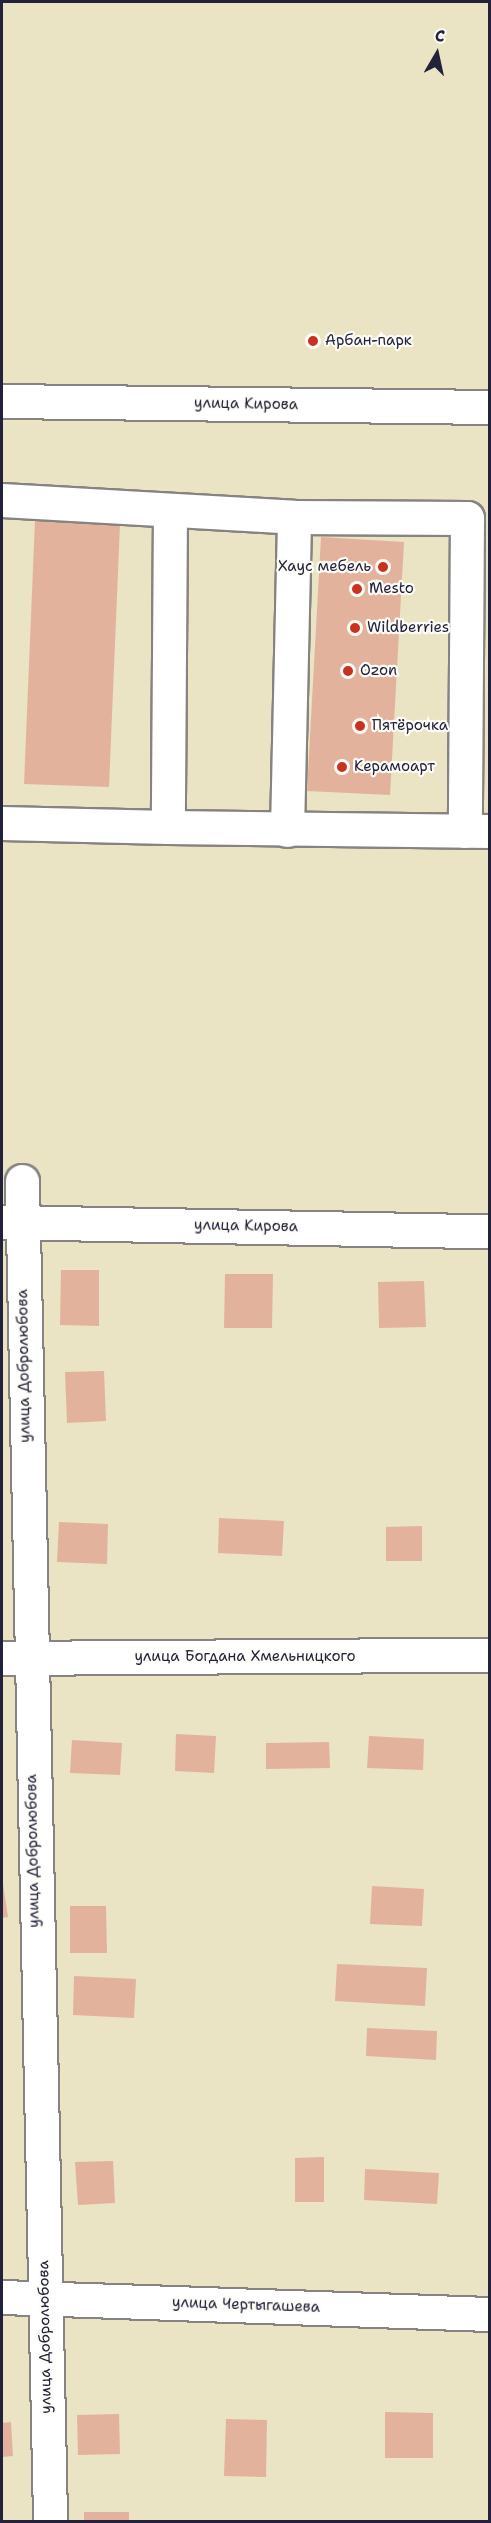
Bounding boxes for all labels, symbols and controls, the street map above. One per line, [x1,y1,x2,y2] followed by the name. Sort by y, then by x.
[407,24,467,84] north arrow
[433,25,446,47] text: С
[325,332,412,350] place label: Арбан-парк
[306,334,320,348] marker: Арбан-парк
[194,394,298,414] street label: улица Кирова
[278,558,371,576] place label: Хаус мебель
[376,560,390,574] marker: Хаус мебель
[369,580,414,598] place label: Mesto
[350,582,364,596] marker: Mesto
[367,619,449,637] place label: Wildberries
[348,621,362,635] marker: Wildberries
[360,662,397,680] place label: Ozon
[341,664,355,678] marker: Ozon
[372,717,448,735] place label: Пятёрочка
[353,719,367,733] marker: Пятёрочка
[354,758,435,776] place label: Керамоарт
[335,760,349,774] marker: Керамоарт
[194,1216,298,1236] street label: улица Кирова
[14,1289,34,1443] street label: улица Добролюбова
[134,1648,356,1666] street label: улица Богдана Хмельницкого
[23,1774,43,1928] street label: улица Добролюбова
[35,2260,55,2414] street label: улица Добролюбова
[172,2293,320,2317] street label: улица Чертыгашева

